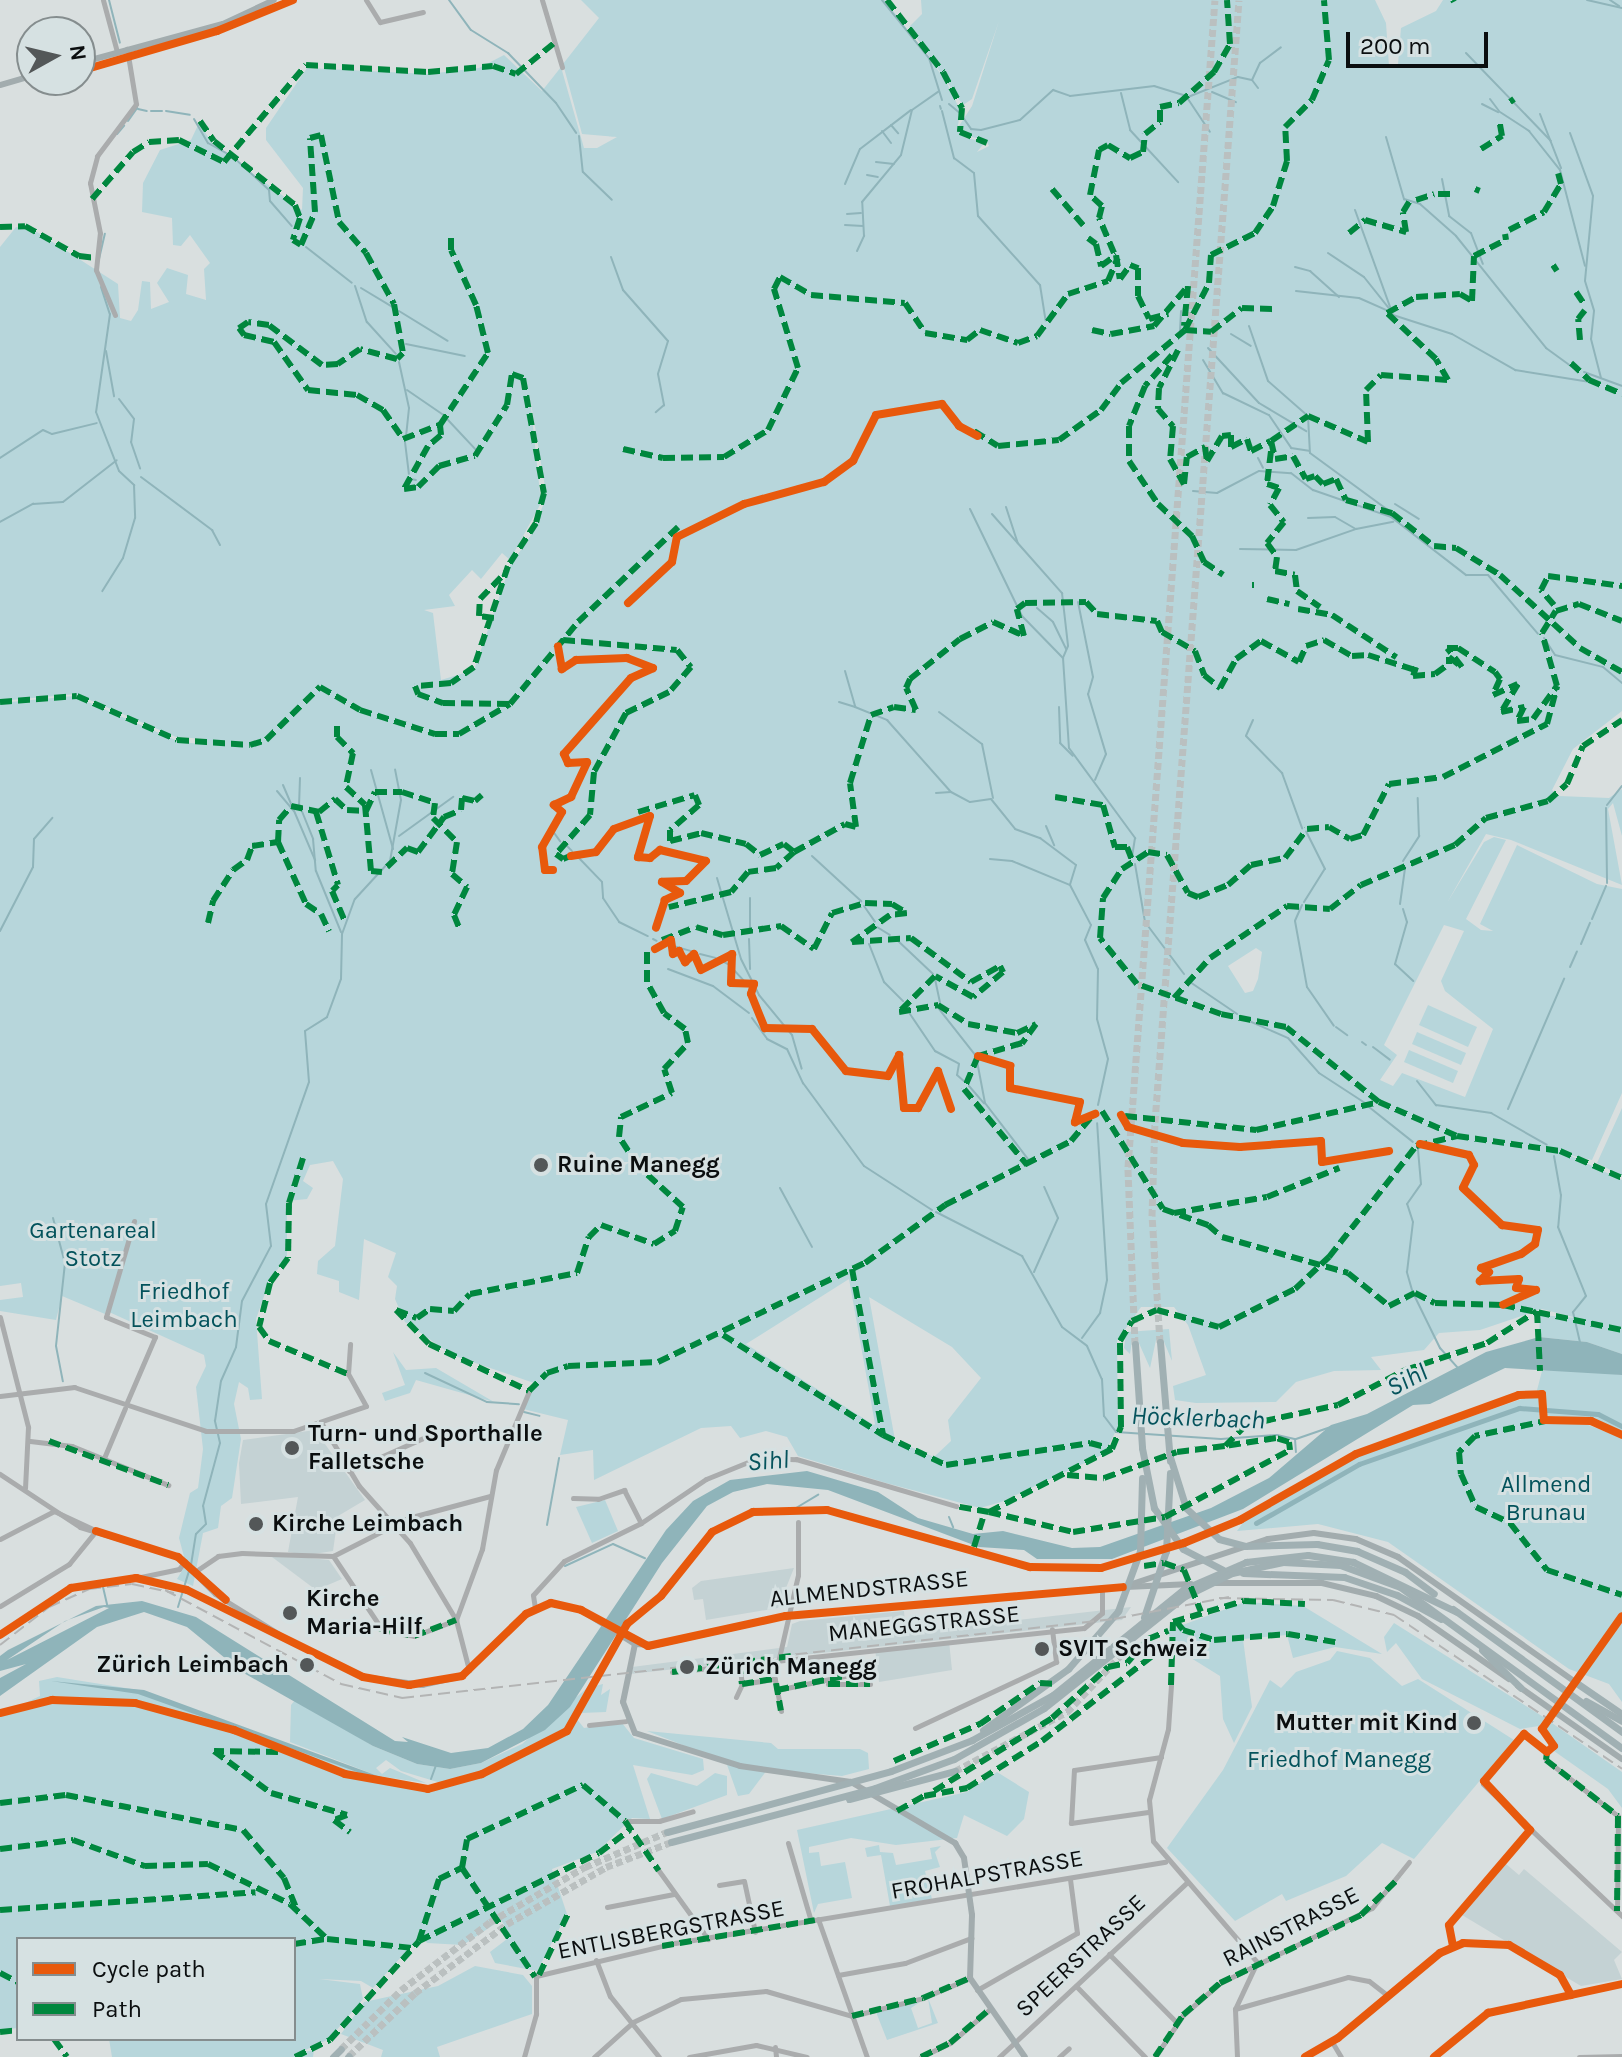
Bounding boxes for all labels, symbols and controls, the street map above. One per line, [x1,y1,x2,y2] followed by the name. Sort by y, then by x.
[16,16,96,96] north arrow
[1350,16,1492,66] scale bar
[1360,32,1431,60] text: 200 m
[64,43,92,63] text: N
[557,1151,720,1179] place label: Ruine Manegg
[532,1156,550,1174] marker: Ruine Manegg
[29,1217,157,1273] park label: Gartenareal Stotz
[130,1278,238,1334] park label: Friedhof Leimbach
[1381,1357,1433,1403] water label: Sihl
[1130,1400,1266,1436] water label: Höcklerbach
[308,1420,543,1476] place label: Turn- und Sporthalle Falletsche
[283,1439,301,1457] marker: Turn- und Sporthalle Falletsche
[746,1444,790,1478] water label: Sihl
[1501,1471,1591,1527] park label: Allmend Brunau
[272,1510,463,1538] place label: Kirche Leimbach
[247,1515,265,1533] marker: Kirche Leimbach
[768,1564,970,1614] street label: ALLMENDSTRASSE
[306,1585,422,1641] place label: Kirche Maria-Hilf
[827,1600,1021,1648] street label: MANEGGSTRASSE
[281,1604,299,1622] marker: Kirche Maria-Hilf
[1058,1635,1208,1663] place label: SVIT Schweiz
[1033,1640,1051,1658] marker: SVIT Schweiz
[96,1651,289,1679] place label: Zürich Leimbach
[705,1653,877,1681] place label: Zürich Manegg
[296,1654,318,1676] marker: Zürich Leimbach
[676,1656,698,1678] marker: Zürich Manegg
[1275,1709,1458,1737] place label: Mutter mit Kind
[1465,1714,1483,1732] marker: Mutter mit Kind
[1247,1746,1431,1774] park label: Friedhof Manegg
[889,1844,1085,1906] street label: FROHALPSTRASSE
[1218,1880,1364,1974] street label: RAINSTRASSE
[1010,1889,1152,2023] street label: SPEERSTRASSE
[555,1894,787,1966] street label: ENTLISBERGSTRASSE
[16,1937,296,2041] legend
[92,1955,206,1983] text: Cycle path
[92,1995,142,2023] text: Path

